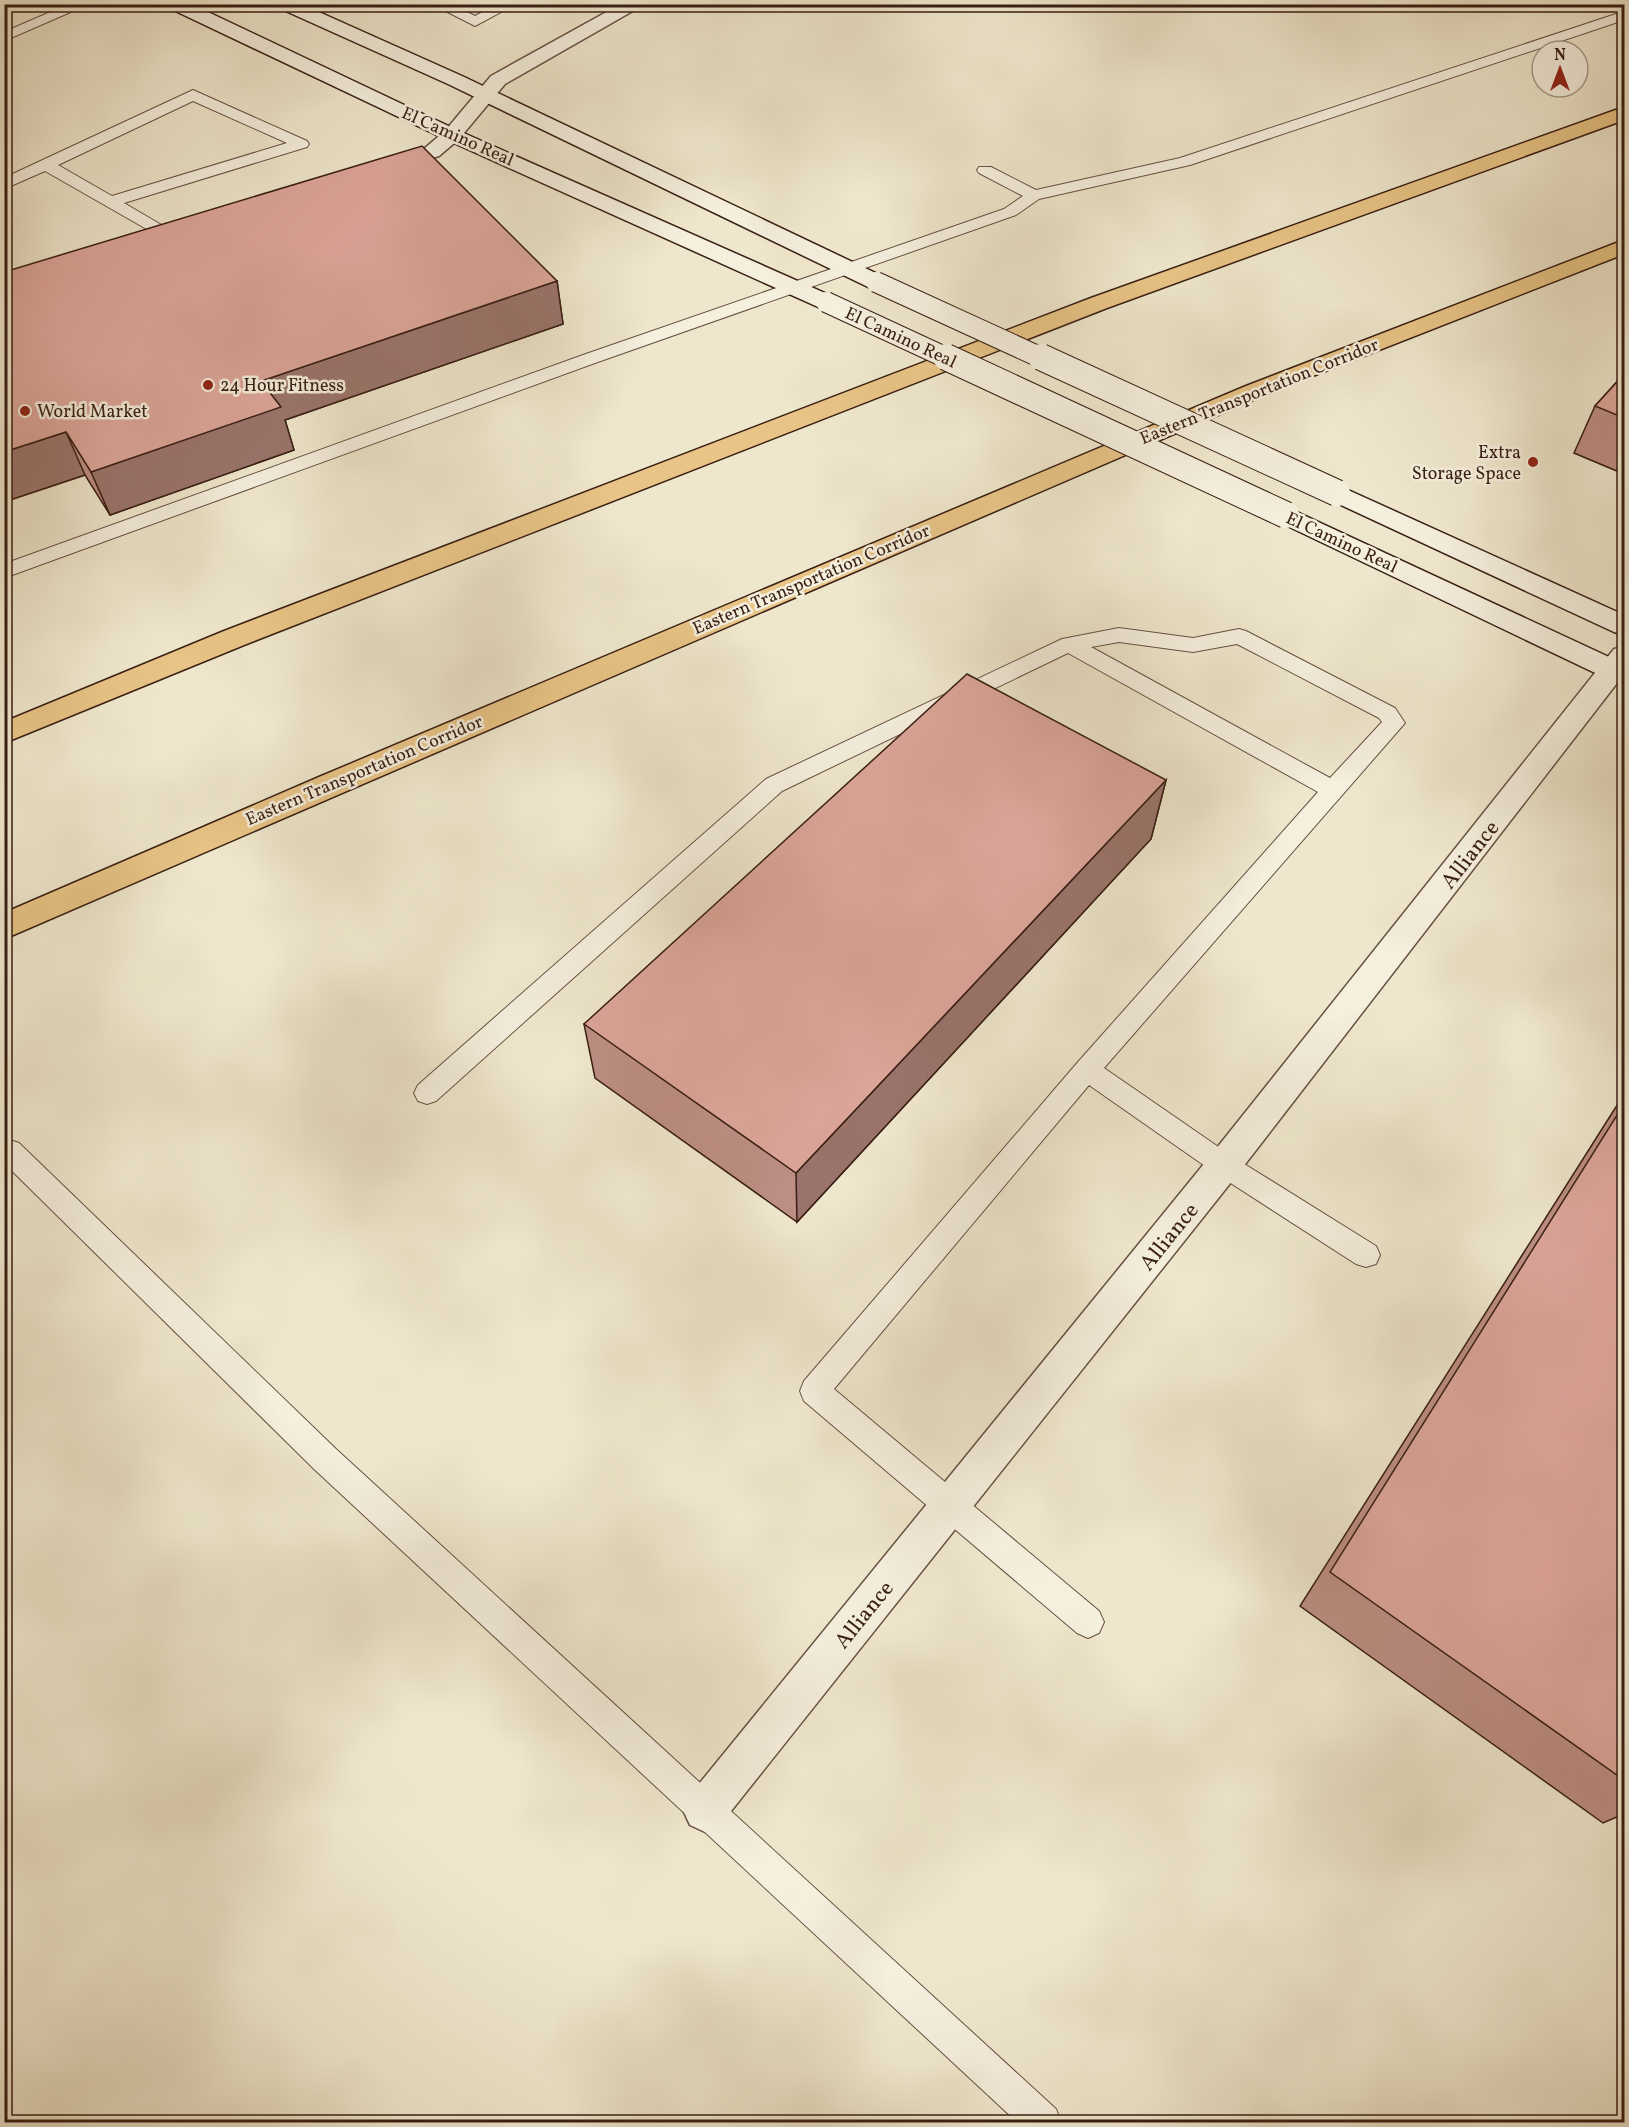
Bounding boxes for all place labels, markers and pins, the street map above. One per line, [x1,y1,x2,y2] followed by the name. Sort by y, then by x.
[220,374,344,399] place label: 24 Hour Fitness
[201,378,215,392] marker: 24 Hour Fitness
[37,400,148,425] place label: World Market
[18,404,32,418] marker: World Market
[1412,441,1521,487] place label: Extra Storage Space
[1526,455,1540,469] marker: Extra Storage Space

